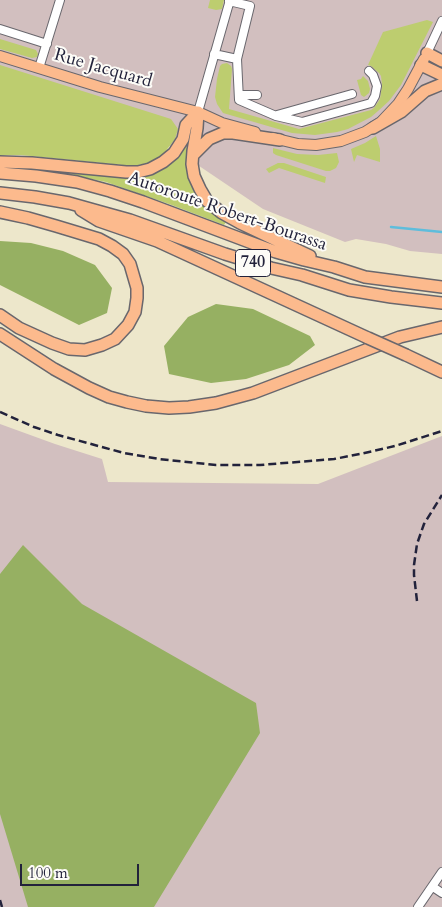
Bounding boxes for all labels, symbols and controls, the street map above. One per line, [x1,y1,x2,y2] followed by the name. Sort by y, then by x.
[52,45,154,93] street label: Rue Jacquard
[125,168,329,256] street label: Autoroute Robert-Bourassa
[236,250,270,276] road number: 740
[22,854,141,886] scale bar
[28,863,68,883] text: 100 m

